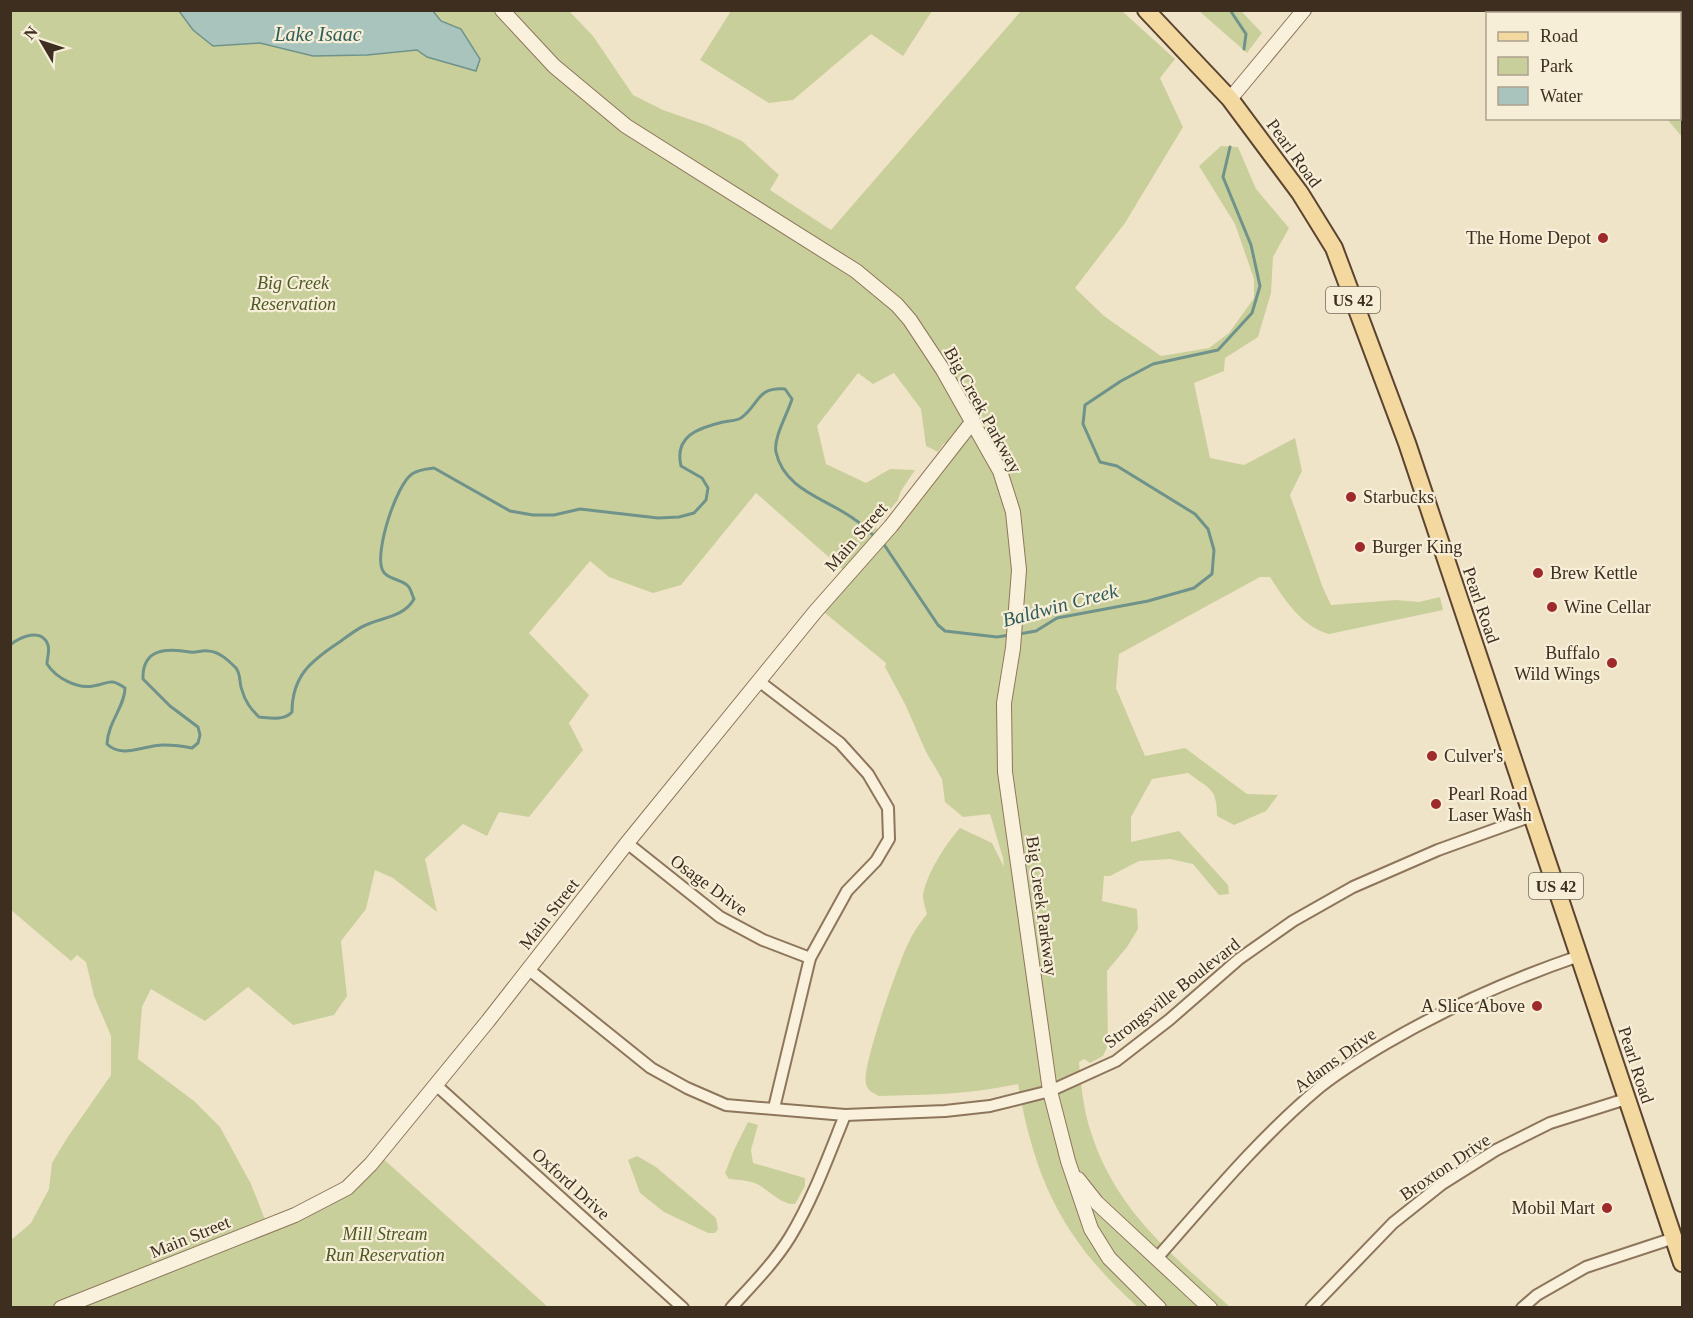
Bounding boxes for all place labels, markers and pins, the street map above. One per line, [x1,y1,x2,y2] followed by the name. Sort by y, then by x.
[1466,228,1591,248] place label: The Home Depot
[1596,231,1610,245] marker: The Home Depot
[1363,487,1434,507] place label: Starbucks
[1344,490,1358,504] marker: Starbucks
[1372,537,1462,557] place label: Burger King
[1353,540,1367,554] marker: Burger King
[1550,563,1637,583] place label: Brew Kettle
[1531,566,1545,580] marker: Brew Kettle
[1564,597,1651,617] place label: Wine Cellar
[1545,600,1559,614] marker: Wine Cellar
[1514,643,1600,684] place label: Buffalo Wild Wings
[1605,656,1619,670] marker: Buffalo Wild Wings
[1444,746,1503,766] place label: Culver's
[1425,749,1439,763] marker: Culver's
[1448,784,1532,825] place label: Pearl Road Laser Wash
[1429,797,1443,811] marker: Pearl Road Laser Wash
[1421,996,1525,1016] place label: A Slice Above
[1530,999,1544,1013] marker: A Slice Above
[1512,1198,1595,1218] place label: Mobil Mart
[1600,1201,1614,1215] marker: Mobil Mart

